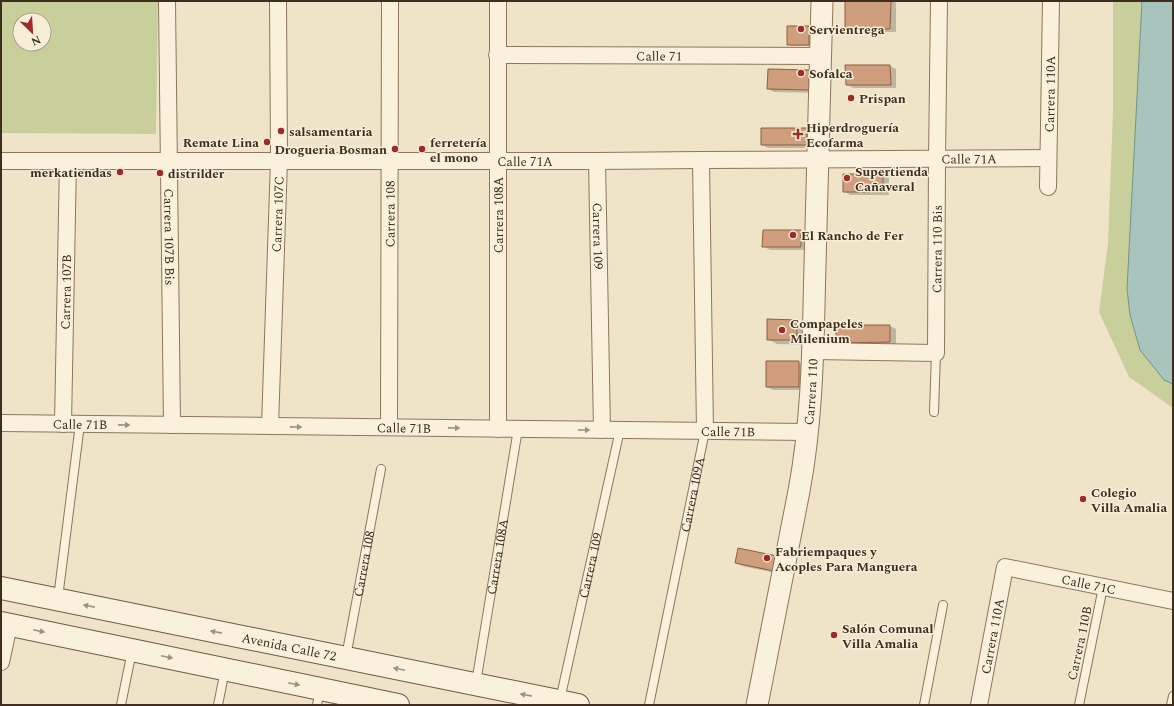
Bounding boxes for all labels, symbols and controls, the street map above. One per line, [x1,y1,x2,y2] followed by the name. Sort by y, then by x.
[12,12,52,52] north arrow
[809,20,885,40] place label: Servientrega
[796,24,806,34] marker: Servientrega
[28,31,44,50] text: N
[636,46,682,67] street label: Calle 71
[1040,55,1061,132] street label: Carrera 110A
[809,64,853,84] place label: Sofalca
[796,68,806,78] marker: Sofalca
[859,89,906,109] place label: Prispan
[846,93,856,103] marker: Prispan
[806,118,899,153] place label: Hiperdroguería Ecofarma
[289,122,373,142] place label: salsamentaria
[276,126,286,136] marker: salsamentaria
[793,129,803,139] marker: Hiperdroguería Ecofarma
[183,133,259,153] place label: Remate Lina
[430,133,487,168] place label: ferretería el mono
[262,137,272,147] marker: Remate Lina
[274,140,387,160] place label: Drogueria Bosman
[390,144,400,154] marker: Drogueria Bosman
[417,144,427,154] marker: ferretería el mono
[941,149,997,170] street label: Calle 71A
[497,152,553,172] street label: Calle 71A
[855,162,928,197] place label: Supertienda Cañaveral
[30,163,112,183] place label: merkatiendas
[168,164,225,184] place label: distrilder
[115,167,125,177] marker: merkatiendas
[155,168,165,178] marker: distrilder
[842,173,852,183] marker: Supertienda Cañaveral
[267,176,289,253] street label: Carrera 107C
[489,176,509,253] street label: Carrera 108A
[380,181,401,247] street label: Carrera 108
[158,188,179,286] street label: Carrera 107B Bis
[587,202,608,270] street label: Carrera 109
[927,205,948,293] street label: Carrera 110 Bis
[801,226,904,246] place label: El Rancho de Fer
[788,230,798,240] marker: El Rancho de Fer
[56,254,77,330] street label: Carrera 107B
[790,314,863,349] place label: Compapeles Milenium
[777,325,787,335] marker: Compapeles Milenium
[799,358,823,426] street label: Carrera 110
[53,415,107,435] street label: Calle 71B
[377,418,431,439] street label: Calle 71B
[118,422,131,428] one-way arrow
[701,422,755,442] street label: Calle 71B
[290,424,303,430] one-way arrow
[448,425,461,431] one-way arrow
[578,426,590,433] one-way arrow
[676,455,711,534] street label: Carrera 109A
[1091,483,1167,518] place label: Colegio Villa Amalia
[1078,494,1088,504] marker: Colegio Villa Amalia
[482,517,514,596] street label: Carrera 108A
[348,529,380,598] street label: Carrera 108
[574,530,608,600] street label: Carrera 109
[775,542,918,577] place label: Fabriempaques y Acoples Para Manguera
[762,553,772,563] marker: Fabriempaques y Acoples Para Manguera
[1060,570,1118,600] street label: Calle 71C
[976,597,1010,676] street label: Carrera 110A
[83,603,95,609] one-way arrow
[1062,604,1098,682] street label: Carrera 110B
[842,619,934,654] place label: Salón Comunal Villa Amalia
[210,628,222,634] one-way arrow
[240,628,338,667] street label: Avenida Calle 72
[33,629,45,635] one-way arrow
[829,630,839,640] marker: Salón Comunal Villa Amalia
[160,655,173,661] one-way arrow
[392,665,405,671] one-way arrow
[288,681,300,687] one-way arrow
[520,691,532,697] one-way arrow

